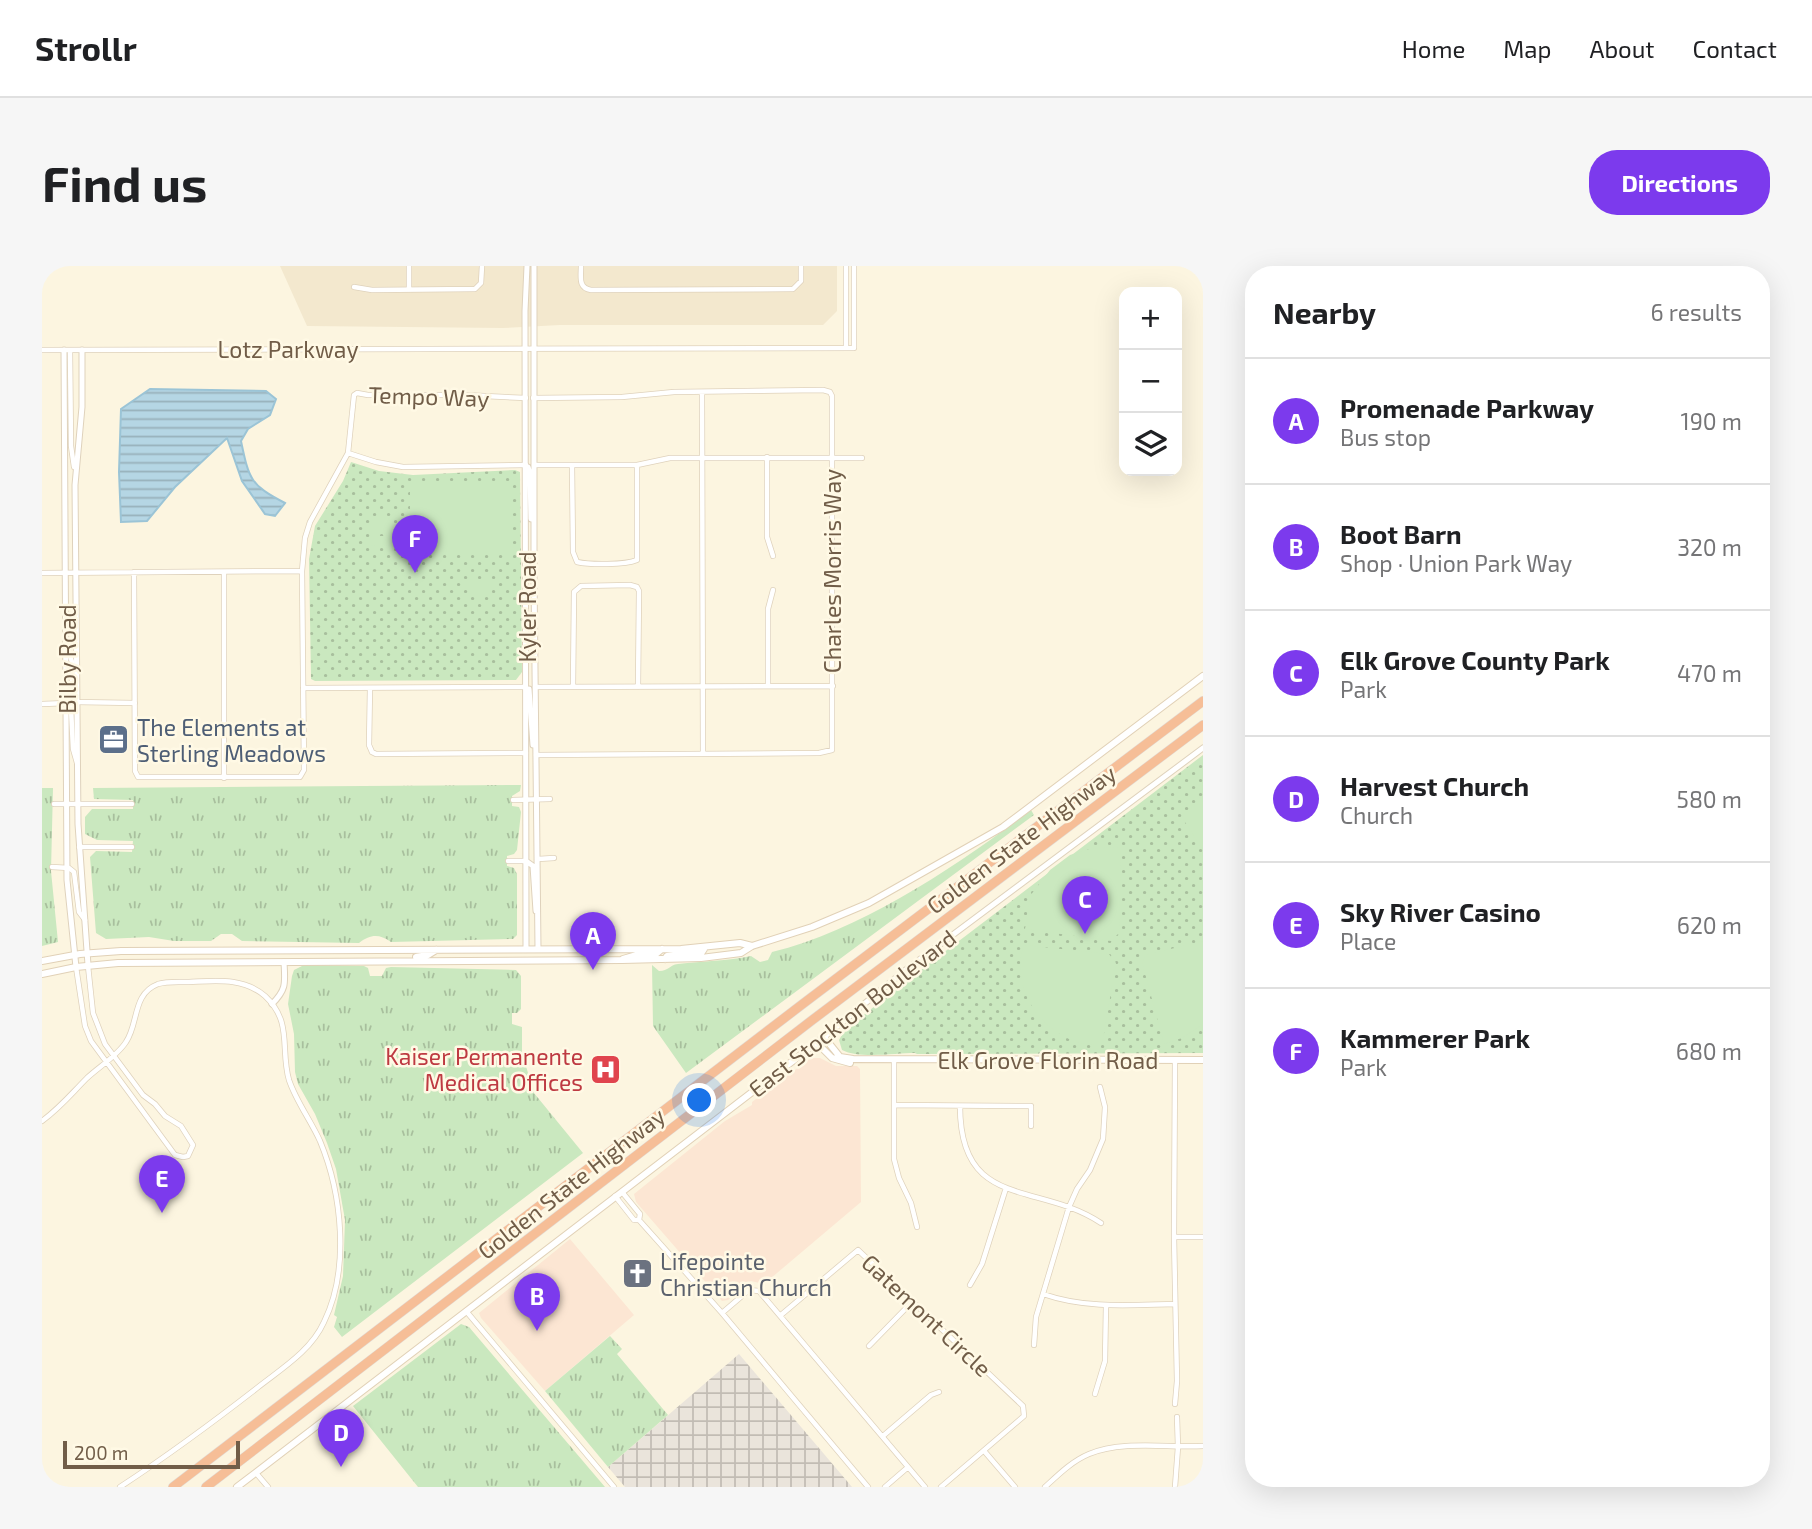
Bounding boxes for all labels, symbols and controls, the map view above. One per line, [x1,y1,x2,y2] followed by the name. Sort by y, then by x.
[35,28,137,68] text: Strollr
[1402,34,1465,63] text: Home
[1503,34,1551,63] text: Map
[1589,34,1655,63] text: About
[1693,34,1777,63] text: Contact
[1589,150,1770,215] button: Directions
[42,153,207,212] text: Find us
[1119,287,1182,476] map controls
[1119,287,1182,350] button: +
[1273,294,1376,330] text: Nearby
[1651,298,1742,326] text: 6 results
[217,335,359,363] street label: Lotz Parkway
[1119,350,1182,413] button: −
[368,380,490,412] street label: Tempo Way
[1340,392,1594,423] text: Promenade Parkway
[1288,407,1304,435] text: A
[1681,407,1742,435] text: 190 m
[1119,413,1182,476] button: layers
[1340,423,1431,451] text: Bus stop
[818,469,846,673] street label: Charles Morris Way
[392,515,438,573] pin: F
[1340,518,1462,549] text: Boot Barn
[1289,533,1303,561] text: B
[1677,533,1742,561] text: 320 m
[1340,549,1572,577] text: Shop · Union Park Way
[513,551,541,663] street label: Kyler Road
[53,604,81,714] street label: Bilby Road
[1340,644,1610,675] text: Elk Grove County Park
[1289,659,1303,687] text: C
[1677,659,1742,687] text: 470 m
[1340,675,1387,703] text: Park
[137,713,326,767] place label: The Elements at Sterling Meadows
[97,723,131,757] office icon: The Elements at Sterling Meadows
[921,759,1121,919] street label: Golden State Highway
[1340,770,1529,801] text: Harvest Church
[1288,785,1304,813] text: D
[1677,785,1742,813] text: 580 m
[1340,801,1413,829] text: Church
[1062,876,1108,934] pin: C
[1340,896,1541,927] text: Sky River Casino
[1289,911,1303,939] text: E
[1677,911,1742,939] text: 620 m
[570,912,616,970] pin: A
[743,923,961,1103] street label: East Stockton Boulevard
[1340,927,1396,955] text: Place
[1340,1022,1530,1053] text: Kammerer Park
[1290,1037,1302,1065] text: F
[1676,1037,1742,1065] text: 680 m
[385,1042,583,1096] place label: Kaiser Permanente Medical Offices
[938,1046,1158,1074] street label: Elk Grove Florin Road
[589,1052,623,1086] hospital icon: Kaiser Permanente Medical Offices
[1340,1053,1387,1081] text: Park
[682,1083,716,1117] your location
[472,1101,670,1265] street label: Golden State Highway
[139,1155,185,1213] pin: E
[660,1247,832,1301] place label: Lifepointe Christian Church
[856,1248,998,1382] street label: Gatemont Circle
[620,1257,654,1291] church icon: Lifepointe Christian Church
[514,1273,560,1331] pin: B
[318,1409,364,1467] pin: D
[63,1438,240,1470] scale bar
[74,1441,128,1464] text: 200 m

